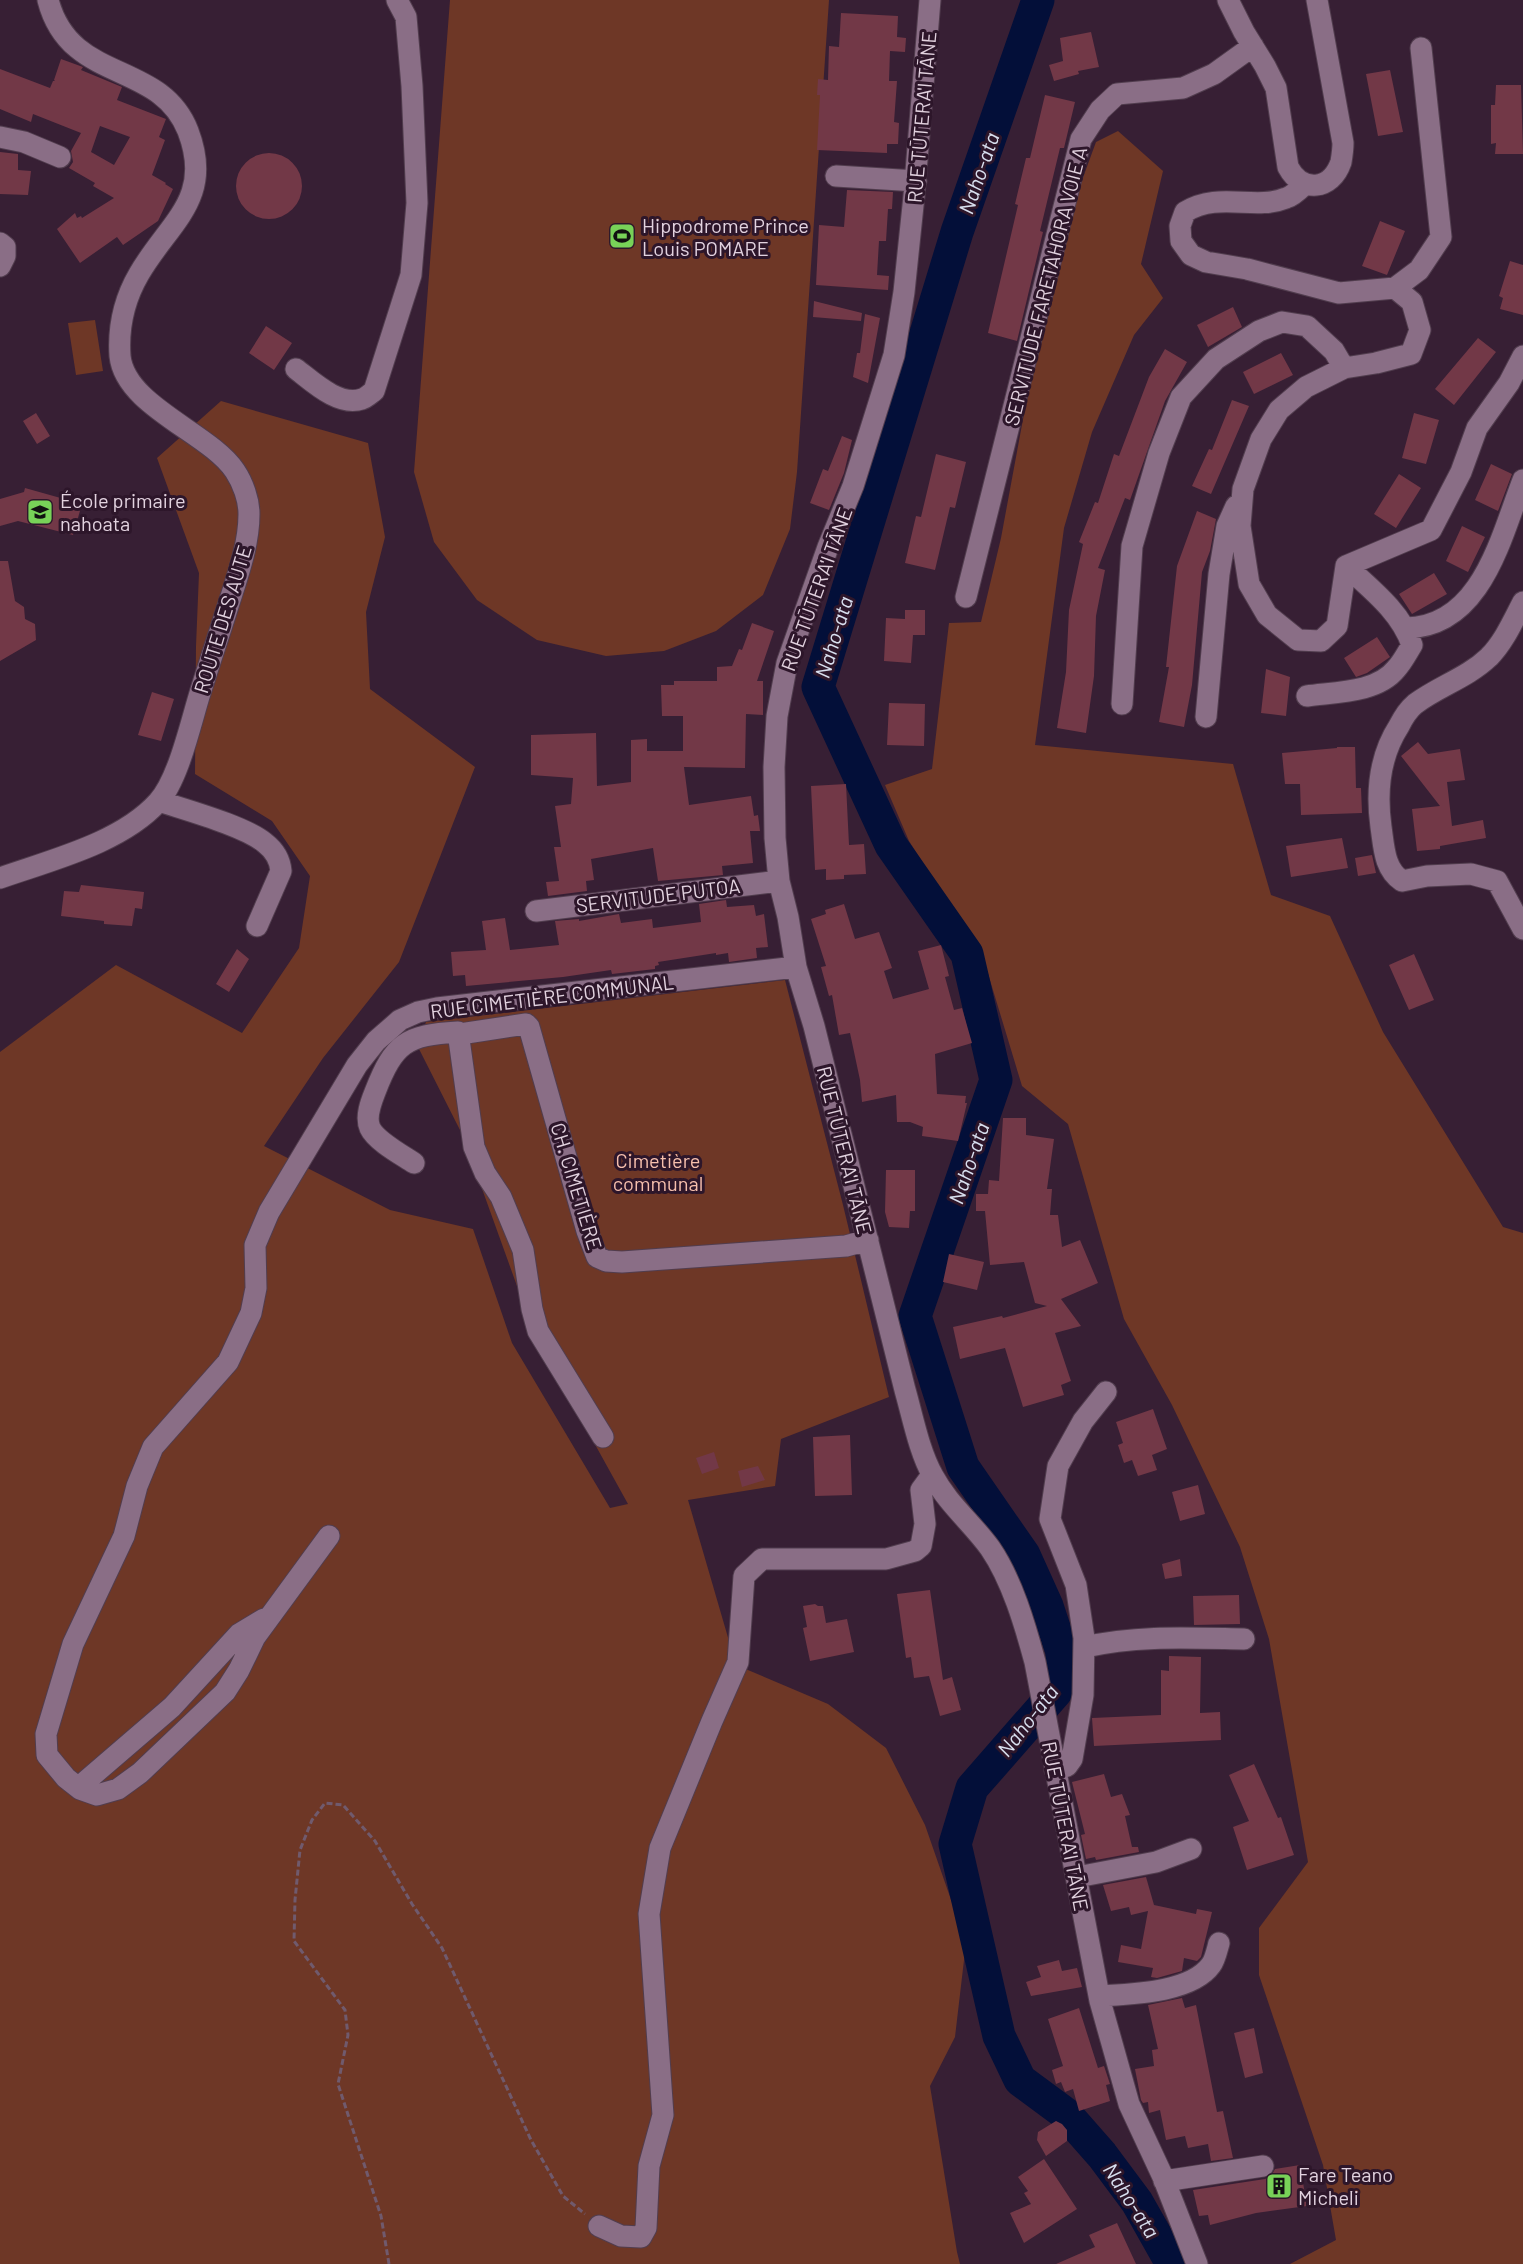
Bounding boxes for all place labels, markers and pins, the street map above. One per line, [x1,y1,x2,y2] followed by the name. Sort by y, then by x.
[642,213,809,260] place label: Hippodrome Prince Louis POMARE
[607,221,637,251] sports icon: Hippodrome Prince Louis POMARE
[60,488,186,535] place label: École primaire nahoata
[25,497,55,527] school or university icon: École primaire nahoata
[1298,2162,1393,2209] place label: Fare Teano Micheli
[1264,2171,1294,2201] building icon: Fare Teano Micheli

